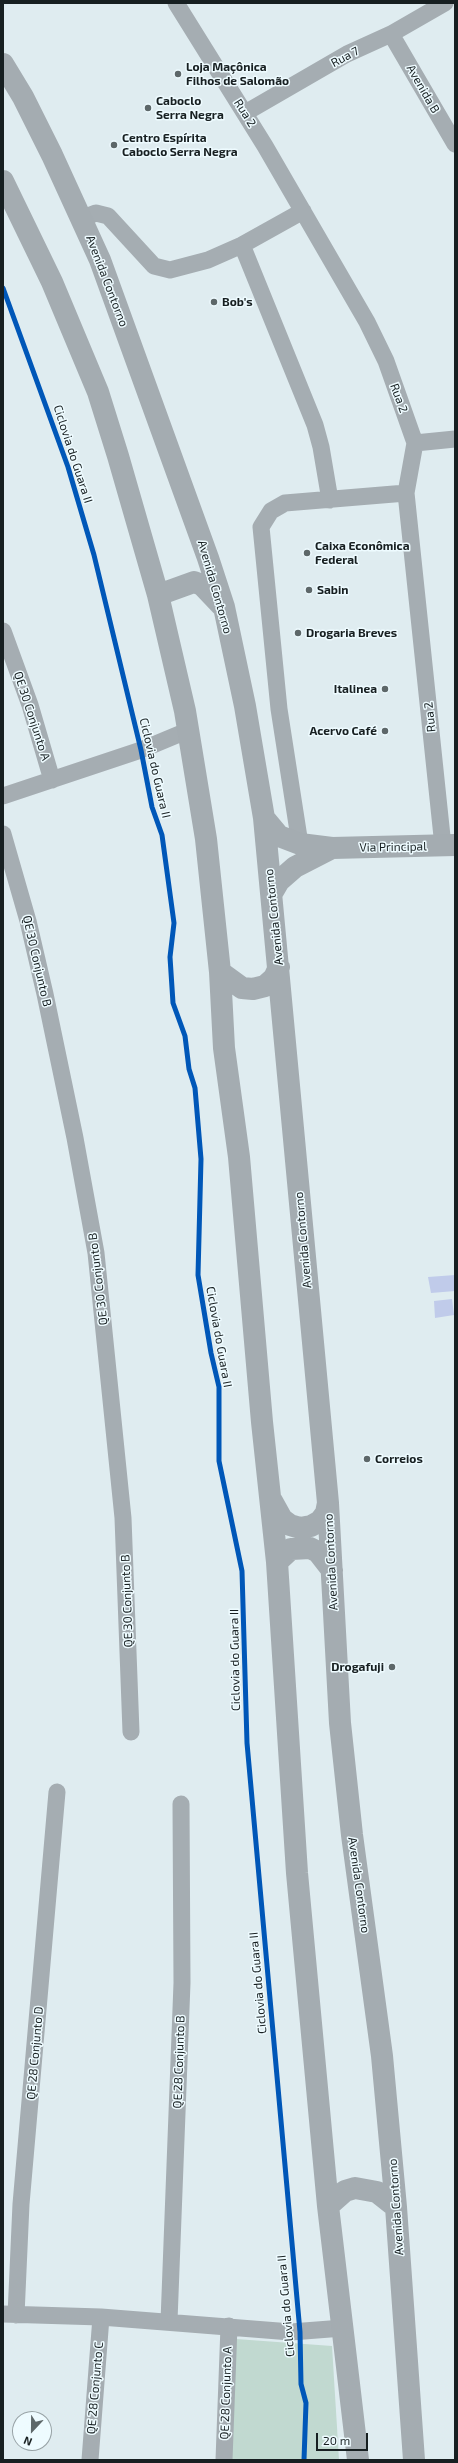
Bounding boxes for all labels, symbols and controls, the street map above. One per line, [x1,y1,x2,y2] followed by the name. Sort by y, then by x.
[329,44,361,70] street label: Rua 7
[186,60,289,88] place label: Loja Maçônica Filhos de Salomão
[403,62,443,116] street label: Avenida B
[173,69,183,79] marker: Loja Maçônica Filhos de Salomão
[156,94,224,122] place label: Caboclo Serra Negra
[231,96,259,130] street label: Rua 2
[143,103,153,113] marker: Caboclo Serra Negra
[122,131,238,159] place label: Centro Espírita Caboclo Serra Negra
[109,140,119,150] marker: Centro Espírita Caboclo Serra Negra
[83,233,131,329] street label: Avenida Contorno
[222,295,253,309] place label: Bob's
[209,297,219,307] marker: Bob's
[387,381,411,415] street label: Rua 2
[50,403,96,505] street label: Ciclovia do Guara II
[195,539,235,635] street label: Avenida Contorno
[315,539,410,567] place label: Caixa Econômica Federal
[302,548,312,558] marker: Caixa Econômica Federal
[317,583,349,597] place label: Sabin
[304,585,314,595] marker: Sabin
[306,626,397,640] place label: Drogaria Breves
[293,628,303,638] marker: Drogaria Breves
[11,670,53,762] street label: QE 30 Conjunto A
[334,682,377,696] place label: Italinea
[380,684,390,694] marker: Italinea
[421,701,439,733] street label: Rua 2
[136,717,174,819] street label: Ciclovia do Guara II
[309,724,377,738] place label: Acervo Café
[380,726,390,736] marker: Acervo Café
[359,839,427,855] street label: Via Principal
[262,868,286,966] street label: Avenida Contorno
[20,914,54,1008] street label: QE 30 Conjunto B
[292,1191,314,1289] street label: Avenida Contorno
[85,1232,111,1326] street label: QE 30 Conjunto B
[203,1285,235,1389] street label: Ciclovia do Guara II
[375,1452,423,1466] place label: Correios
[362,1454,372,1464] marker: Correios
[321,1513,341,1611] street label: Avenida Contorno
[118,1554,136,1648] street label: QE 30 Conjunto B
[227,1609,243,1711] street label: Ciclovia do Guara II
[331,1660,384,1674] place label: Drogafuji
[387,1662,397,1672] marker: Drogafuji
[345,1836,373,1934] street label: Avenida Contorno
[246,1931,270,2035] street label: Ciclovia do Guara II
[24,2006,46,2100] street label: QE 28 Conjunto D
[170,2015,188,2109] street label: QE 28 Conjunto B
[385,2158,407,2256] street label: Avenida Contorno
[274,2254,298,2358] street label: Ciclovia do Guara II
[84,2341,106,2435] street label: QE 28 Conjunto C
[217,2346,235,2440] street label: QE 28 Conjunto A
[12,2411,52,2451] north arrow
[318,2425,370,2451] scale bar
[323,2433,350,2447] text: 20 m
[22,2434,34,2449] text: N

